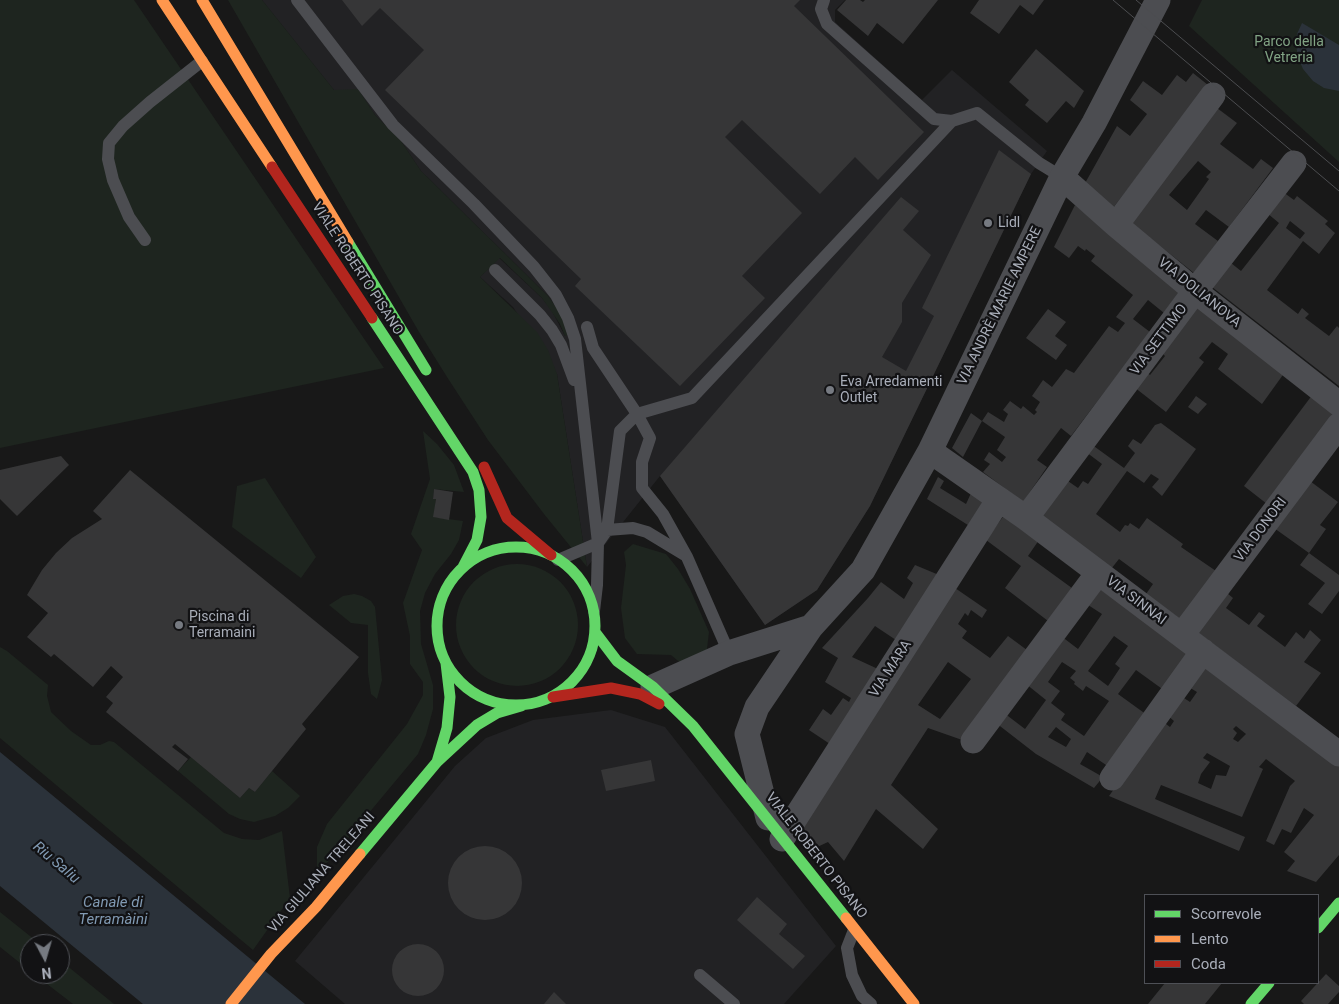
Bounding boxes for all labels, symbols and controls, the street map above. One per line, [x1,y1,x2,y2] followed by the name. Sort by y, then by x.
[1254,34,1324,66] park label: Parco della Vetreria
[308,199,406,339] street label: VIALE ROBERTO PISANO
[998,215,1020,231] place label: Lidl
[982,217,994,229] marker: Lidl
[954,224,1046,388] street label: VIA ANDRÈ MARIE AMPERE
[1154,254,1244,332] street label: VIA DOLIANOVA
[1127,301,1191,379] street label: VIA SETTIMO
[840,374,942,407] place label: Eva Arredamenti Outlet
[824,384,836,396] marker: Eva Arredamenti Outlet
[1231,494,1291,566] street label: VIA DONORI
[1103,573,1169,629] street label: VIA SINNAI
[189,609,255,642] place label: Piscina di Terramaini
[173,619,185,631] marker: Piscina di Terramaini
[866,637,916,701] street label: VIA MARA
[762,790,870,922] street label: VIALE ROBERTO PISANO
[265,809,379,937] street label: VIA GIULIANA TRELEANI
[29,838,83,888] water label: Riu Saliu
[79,894,147,929] water label: Canale di Terramàini
[1144,894,1319,984] legend
[1191,905,1262,923] text: Scorrevole
[1191,930,1229,948] text: Lento
[20,934,70,984] north arrow
[1191,955,1226,973] text: Coda
[41,964,52,981] text: N

